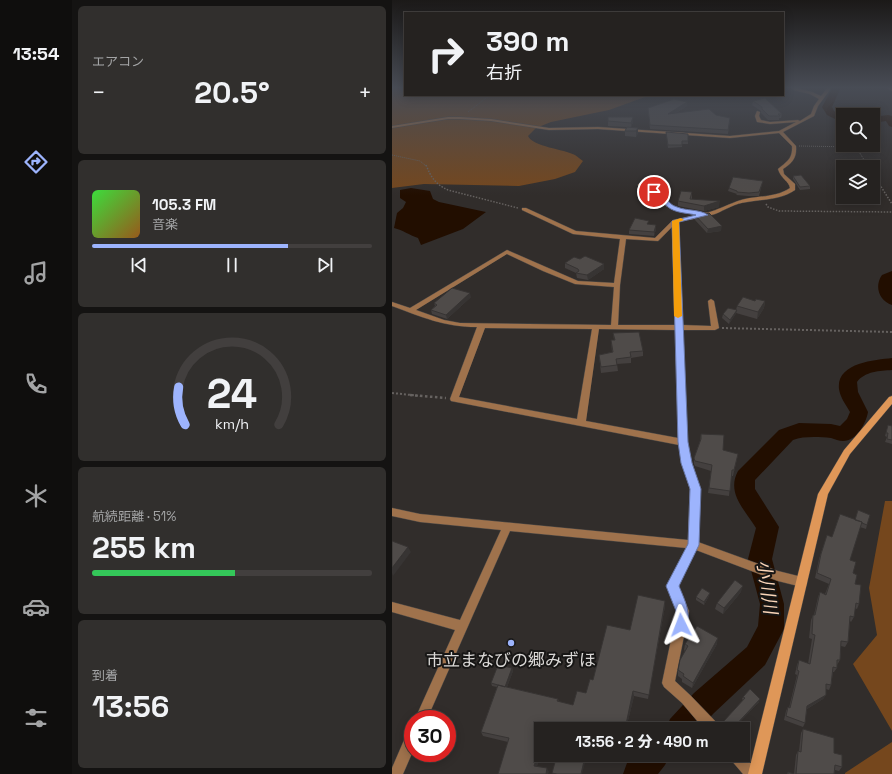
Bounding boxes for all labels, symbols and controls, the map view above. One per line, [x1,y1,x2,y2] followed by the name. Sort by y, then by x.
[486,23,570,59] text: 390 m
[420,28,472,80] icon: right
[13,42,59,65] text: 13:54
[92,53,144,70] text: エアコン
[486,61,522,84] text: 右折
[194,73,270,112] text: 20.5°
[92,78,106,106] text: −
[358,78,372,106] text: +
[836,108,880,204] map controls
[836,108,880,152] button: search
[22,148,50,176] icon: directions
[836,160,880,204] button: layers
[637,175,671,209] pin
[643,181,665,203] icon: arrive
[152,195,216,214] text: 105.3 FM
[152,216,178,233] text: 音楽
[128,254,150,276] icon: previous
[221,254,243,276] icon: pause
[314,254,336,276] icon: next
[22,259,50,287] icon: music
[207,367,257,420] text: 24
[22,370,50,398] icon: phone
[215,415,249,433] text: km/h
[22,482,50,510] icon: climate
[92,508,176,525] text: 航続距離 · 51%
[92,528,196,567] text: 255 km
[752,559,783,617] water label: 小川川
[22,593,50,621] icon: car
[660,604,702,646] position arrow
[506,638,516,648] marker: 市立まなびの郷みずほ
[426,649,596,671] place label: 市立まなびの郷みずほ
[92,667,118,684] text: 到着
[92,687,169,726] text: 13:56
[22,704,50,732] icon: filters
[404,710,456,762] speed limit sign: 30
[575,732,709,751] text: 13:56 · 2 分 · 490 m

